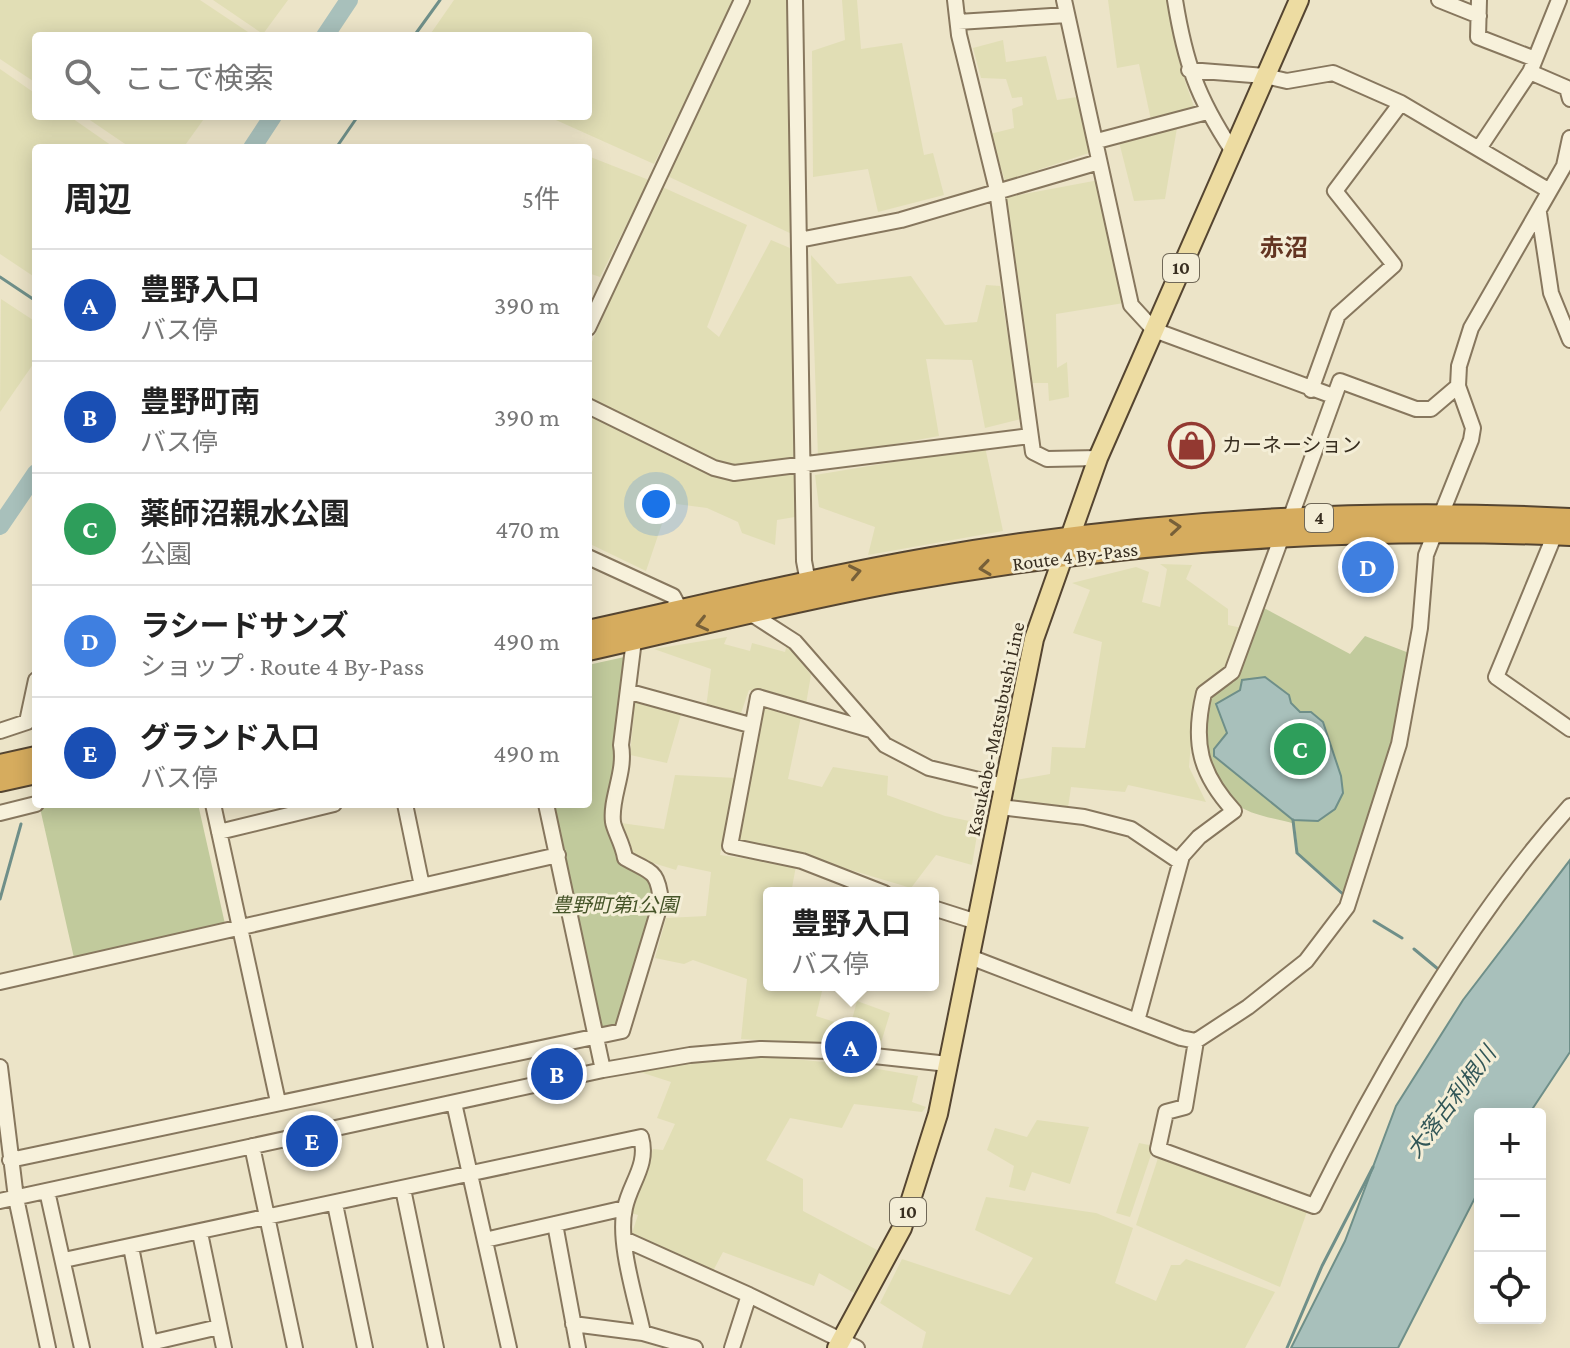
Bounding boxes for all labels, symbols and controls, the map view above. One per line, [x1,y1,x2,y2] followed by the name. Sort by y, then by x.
[32,32,592,120] search box
[60,54,104,98] icon: search
[124,62,274,95] text: ここで検索
[64,181,132,218] text: 周辺
[522,185,560,214] text: 5件
[1260,234,1308,261] district label: 赤沼
[1163,254,1199,282] road number: 10
[140,273,260,306] text: 豊野入口
[82,291,98,320] text: A
[494,291,560,320] text: 390 m
[140,316,218,345] text: バス停
[140,385,260,418] text: 豊野町南
[82,403,98,432] text: B
[494,403,560,432] text: 390 m
[1167,421,1215,469] shop icon: カーネーション
[140,428,218,457] text: バス停
[1222,434,1362,456] place label: カーネーション
[636,484,676,524] your location
[140,497,350,530] text: 薬師沼親水公園
[1305,504,1333,532] road number: 4
[82,515,98,544] text: C
[495,515,560,544] text: 470 m
[1169,518,1182,535] one-way arrow
[1011,537,1139,576] street label: Route 4 By-Pass
[1342,537,1394,597] pin: D
[140,540,192,569] text: 公園
[978,559,992,576] one-way arrow
[848,564,862,581] one-way arrow
[140,609,349,642] text: ラシードサンズ
[696,615,710,632] one-way arrow
[962,620,1028,838] street label: Kasukabe-Matsubushi Line
[81,627,99,656] text: D
[493,627,560,656] text: 490 m
[140,652,424,681] text: ショップ · Route 4 By-Pass
[1274,719,1326,779] pin: C
[140,721,320,754] text: グランド入口
[83,739,97,768] text: E
[493,739,560,768] text: 490 m
[140,764,218,793] text: バス停
[763,887,939,991] popup
[552,894,681,916] park label: 豊野町第1公園
[791,907,911,940] text: 豊野入口
[791,950,869,979] text: バス停
[825,1017,877,1077] pin: A
[1401,1040,1502,1162] water label: 大落古利根川
[531,1044,583,1104] pin: B
[1474,1108,1546,1324] map controls
[1474,1108,1546,1180] button: +
[286,1111,338,1171] pin: E
[1474,1180,1546,1252] button: −
[890,1198,926,1226] road number: 10
[1474,1252,1546,1324] button: locate

